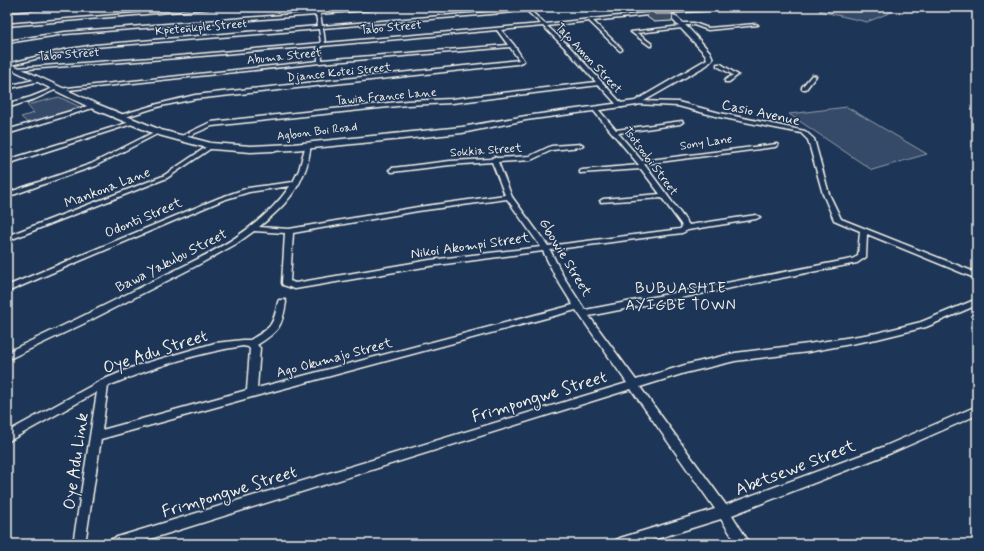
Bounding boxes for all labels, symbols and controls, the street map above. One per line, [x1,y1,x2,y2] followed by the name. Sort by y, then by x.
[155,16,248,40] street label: Kpetenkple Street
[360,17,423,39] street label: Tabo Street
[551,20,625,98] street label: Tafo Amon Street
[38,45,101,65] street label: Tabo Street
[246,45,323,69] street label: Abuma Street
[286,60,392,86] street label: Djance Kotei Street
[335,85,437,109] street label: Tawia France Lane
[720,96,802,130] street label: Casio Avenue
[276,119,358,145] street label: Agbon Boi Road
[619,124,681,199] street label: Tsotsoobi Street
[679,131,733,155] street label: Sony Lane
[450,141,523,161] street label: Sokkia Street
[62,163,153,213] street label: Mankona Lane
[102,193,185,242] street label: Odonti Street
[535,215,596,301] street label: Gbowie Street
[113,225,231,297] street label: Bawa Yakubu Street
[409,229,532,263] street label: Nikoi Akompi Street
[625,279,737,316] district label: BUBUASHIE AYIGBE TOWN
[100,325,211,380] street label: Oye Adu Street
[274,334,395,382] street label: Ago Okumajo Street
[469,366,610,430] street label: Frimpongwe Street
[58,411,95,511] street label: Oye Adu Link
[732,435,859,501] street label: Abetsewe Street
[159,461,300,525] street label: Frimpongwe Street

